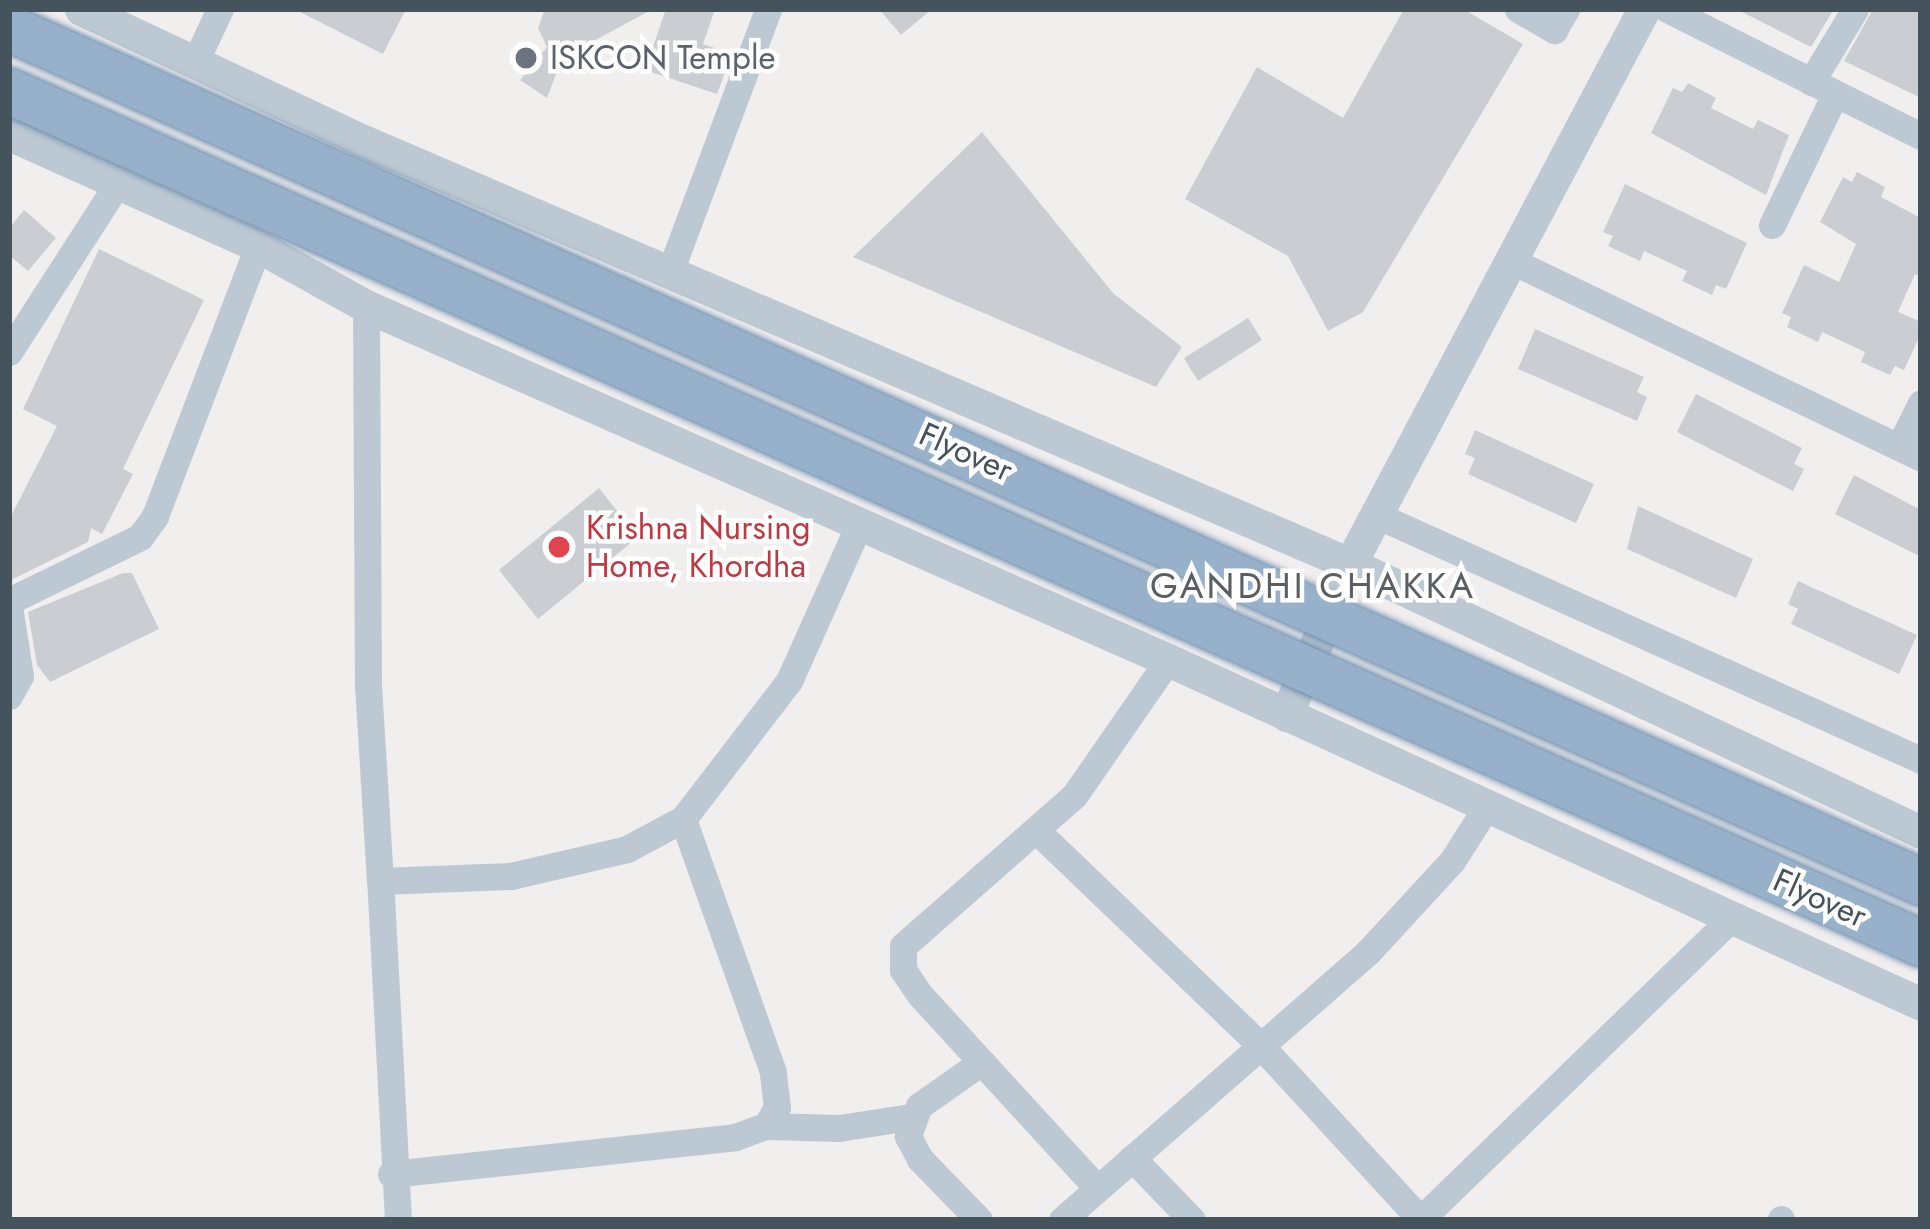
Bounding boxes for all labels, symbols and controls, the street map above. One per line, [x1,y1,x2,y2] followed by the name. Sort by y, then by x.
[550,38,775,78] place label: ISKCON Temple
[513,45,539,71] marker: ISKCON Temple
[913,414,1019,490] street label: Flyover
[586,508,810,586] place label: Krishna Nursing Home, Khordha
[543,531,575,563] marker: Krishna Nursing Home, Khordha
[1150,564,1476,608] district label: GANDHI CHAKKA
[1767,860,1873,936] street label: Flyover

